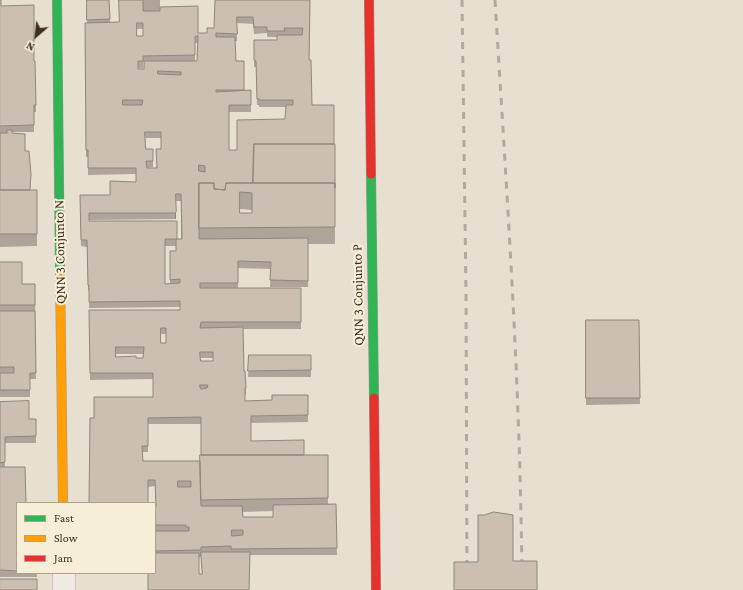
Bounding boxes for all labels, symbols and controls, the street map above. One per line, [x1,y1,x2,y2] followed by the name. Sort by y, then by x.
[16,16,56,56] north arrow
[24,40,36,54] text: N
[51,200,69,304] street label: QNN 3 Conjunto N
[349,244,367,346] street label: QNN 3 Conjunto P
[16,502,156,574] legend
[54,511,74,525] text: Fast
[54,531,78,545] text: Slow
[54,551,73,565] text: Jam

